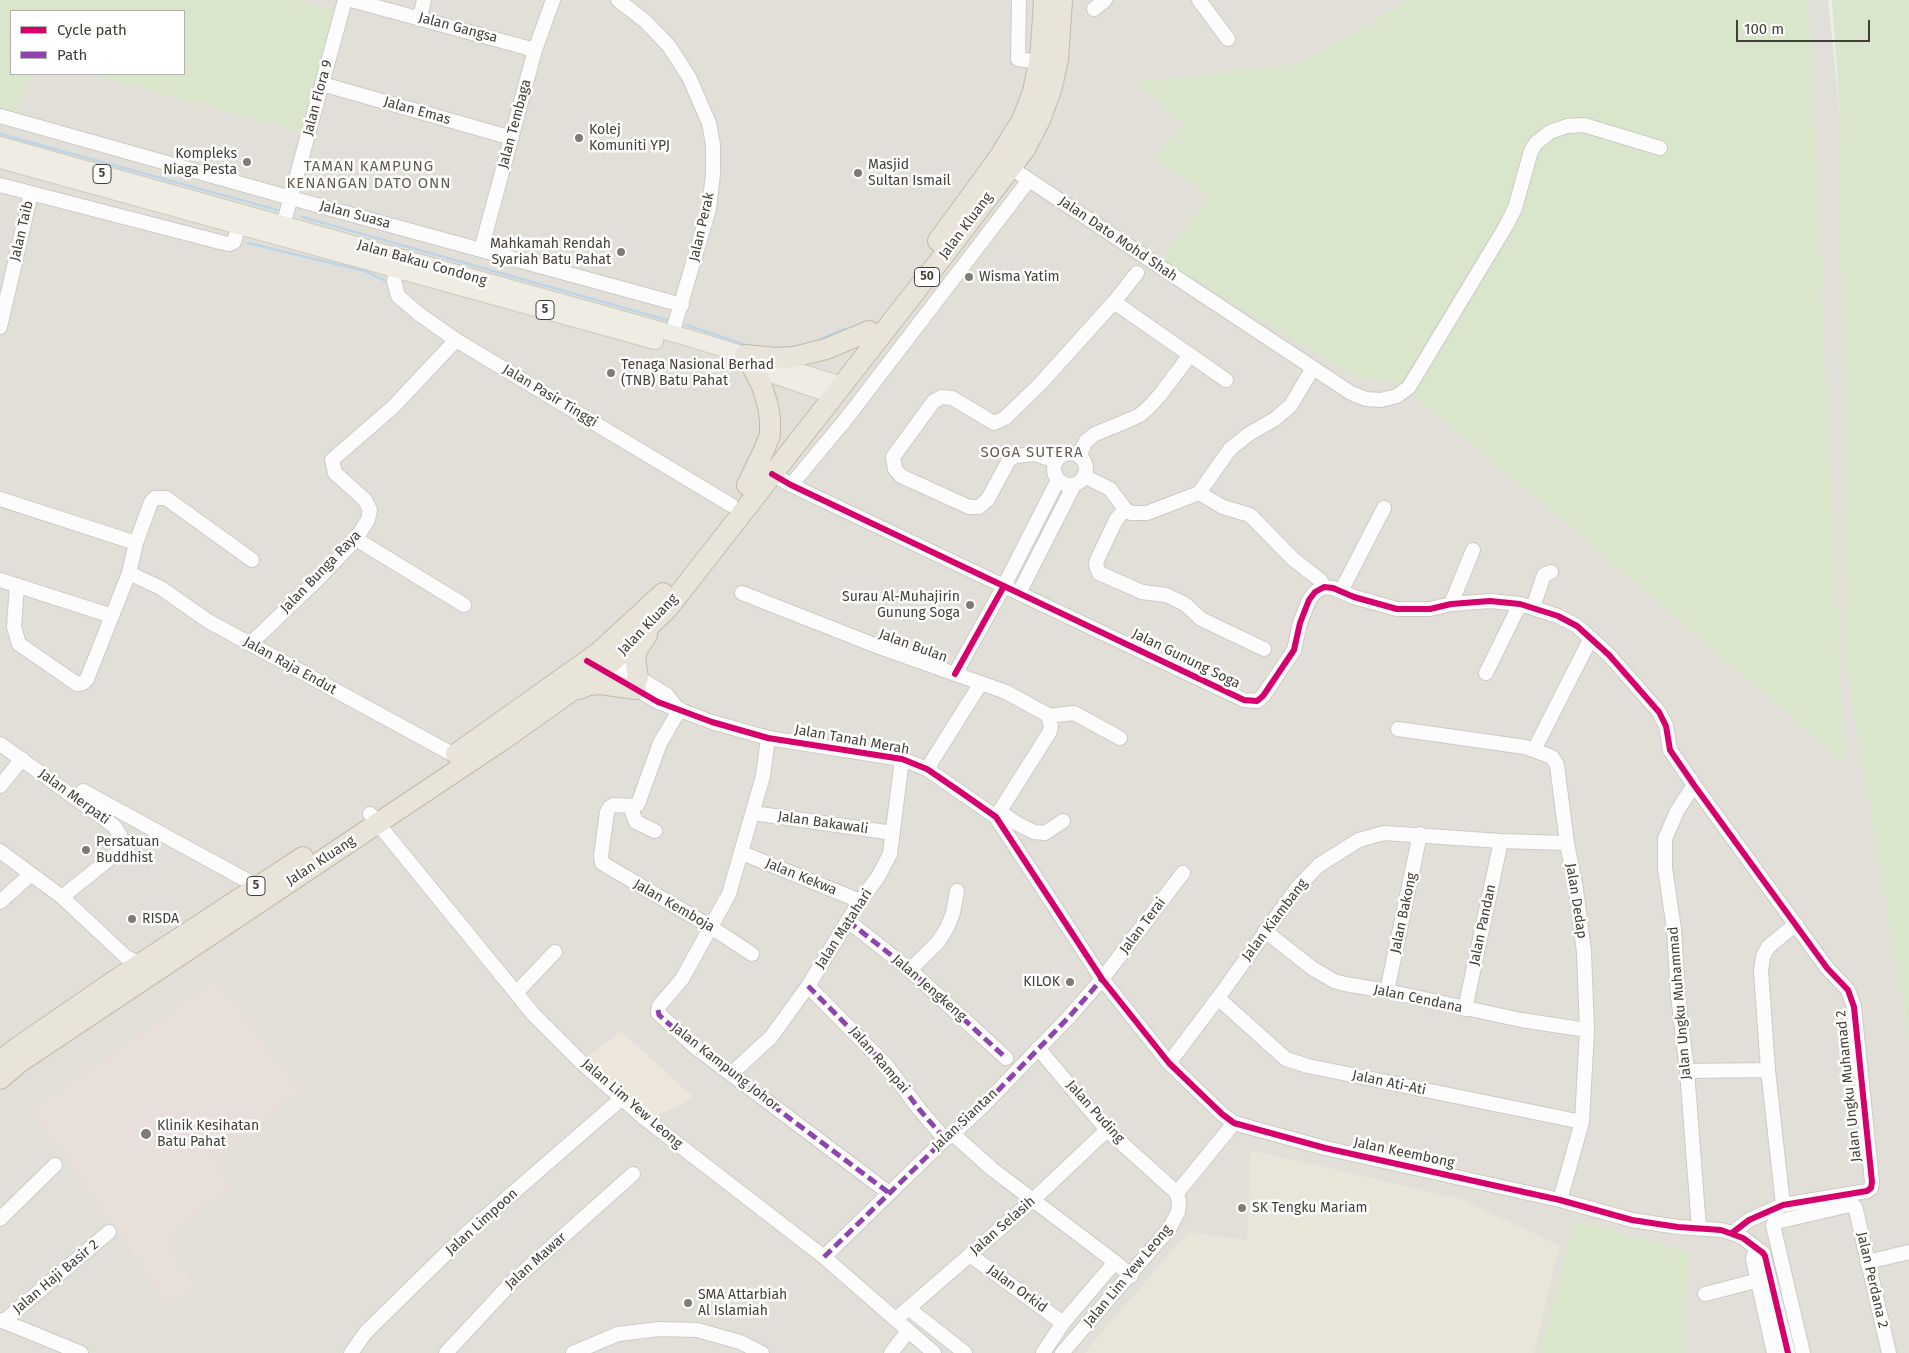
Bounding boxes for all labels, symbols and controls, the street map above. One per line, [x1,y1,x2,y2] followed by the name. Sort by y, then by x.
[417,9,499,47] street label: Jalan Gangsa
[10,10,185,75] legend
[1739,10,1873,42] scale bar
[1744,20,1784,38] text: 100 m
[57,21,127,39] text: Cycle path
[57,46,87,64] text: Path
[300,58,336,138] street label: Jalan Flora 9
[495,78,535,170] street label: Jalan Tembaga
[382,93,452,129] street label: Jalan Emas
[589,122,670,154] place label: Kolej Komuniti YPJ
[573,132,585,144] marker: Kolej Komuniti YPJ
[163,146,237,178] place label: Kompleks Niaga Pesta
[241,156,253,168] marker: Kompleks Niaga Pesta
[868,157,951,190] place label: Masjid Sultan Ismail
[284,158,454,193] district label: TAMAN KAMPUNG KENANGAN DATO ONN
[93,164,111,183] road number: 5
[852,167,864,179] marker: Masjid Sultan Ismail
[936,189,996,263] street label: Jalan Kluang
[686,191,718,263] street label: Jalan Perak
[1055,193,1181,285] street label: Jalan Dato Mohd Shah
[318,197,392,233] street label: Jalan Suasa
[7,199,37,263] street label: Jalan Taib
[355,236,489,290] street label: Jalan Bakau Condong
[490,236,611,268] place label: Mahkamah Rendah Syariah Batu Pahat
[615,246,627,258] marker: Mahkamah Rendah Syariah Batu Pahat
[914,268,940,286] road number: 50
[979,269,1060,285] place label: Wisma Yatim
[963,271,975,283] marker: Wisma Yatim
[536,300,554,320] road number: 5
[621,357,774,390] place label: Tenaga Nasional Berhad (TNB) Batu Pahat
[500,361,600,431] street label: Jalan Pasir Tinggi
[605,367,617,379] marker: Tenaga Nasional Berhad (TNB) Batu Pahat
[979,444,1085,462] district label: SOGA SUTERA
[277,527,365,617] street label: Jalan Bunga Raya
[842,589,960,622] place label: Surau Al-Muhajirin Gunung Soga
[615,591,681,659] street label: Jalan Kluang
[964,599,976,611] marker: Surau Al-Muhajirin Gunung Soga
[876,626,950,666] street label: Jalan Bulan
[1129,626,1243,692] street label: Jalan Gunung Soga
[241,634,339,698] street label: Jalan Raja Endut
[793,722,911,758] street label: Jalan Tanah Merah
[35,766,113,828] street label: Jalan Merpati
[777,808,869,838] street label: Jalan Bakawali
[283,832,359,890] street label: Jalan Kluang
[96,834,160,866] place label: Persatuan Buddhist
[80,844,92,856] marker: Persatuan Buddhist
[763,855,839,899] street label: Jalan Kekwa
[1562,862,1590,940] street label: Jalan Dedap
[1387,871,1421,955] street label: Jalan Bakong
[247,876,265,896] road number: 5
[630,876,718,936] street label: Jalan Kemboja
[1239,876,1311,964] street label: Jalan Kiambang
[1466,883,1500,967] street label: Jalan Pandan
[812,886,876,972] street label: Jalan Matahari
[1116,895,1170,957] street label: Jalan Terai
[142,911,179,927] place label: RISDA
[126,913,138,925] marker: RISDA
[1665,926,1695,1080] street label: Jalan Ungku Muhammad
[888,951,970,1025] street label: Jalan Jengkeng
[1023,974,1060,990] place label: KILOK
[1064,976,1076,988] marker: KILOK
[1372,981,1464,1017] street label: Jalan Cendana
[1833,1009,1865,1163] street label: Jalan Ungku Muhamad 2
[667,1019,783,1115] street label: Jalan Kampung Johor
[845,1023,913,1097] street label: Jalan Rampai
[578,1056,686,1152] street label: Jalan Lim Yew Leong
[1351,1067,1427,1099] street label: Jalan Ati-Ati
[1062,1077,1128,1147] street label: Jalan Puding
[929,1085,1001,1155] street label: Jalan Siantan
[157,1118,259,1150] place label: Klinik Kesihatan Batu Pahat
[139,1127,153,1141] marker: Klinik Kesihatan Batu Pahat
[1352,1134,1456,1172] street label: Jalan Keembong
[443,1185,521,1259] street label: Jalan Limpoon
[967,1193,1039,1259] street label: Jalan Selasih
[1252,1200,1368,1216] place label: SK Tengku Mariam
[1236,1202,1248,1214] marker: SK Tengku Mariam
[1080,1222,1176,1330] street label: Jalan Lim Yew Leong
[502,1229,570,1293] street label: Jalan Mawar
[1853,1230,1891,1330] street label: Jalan Perdana 2
[10,1236,102,1318] street label: Jalan Haji Basir 2
[984,1262,1050,1316] street label: Jalan Orkid
[698,1287,787,1320] place label: SMA Attarbiah Al Islamiah
[682,1297,694,1309] marker: SMA Attarbiah Al Islamiah

